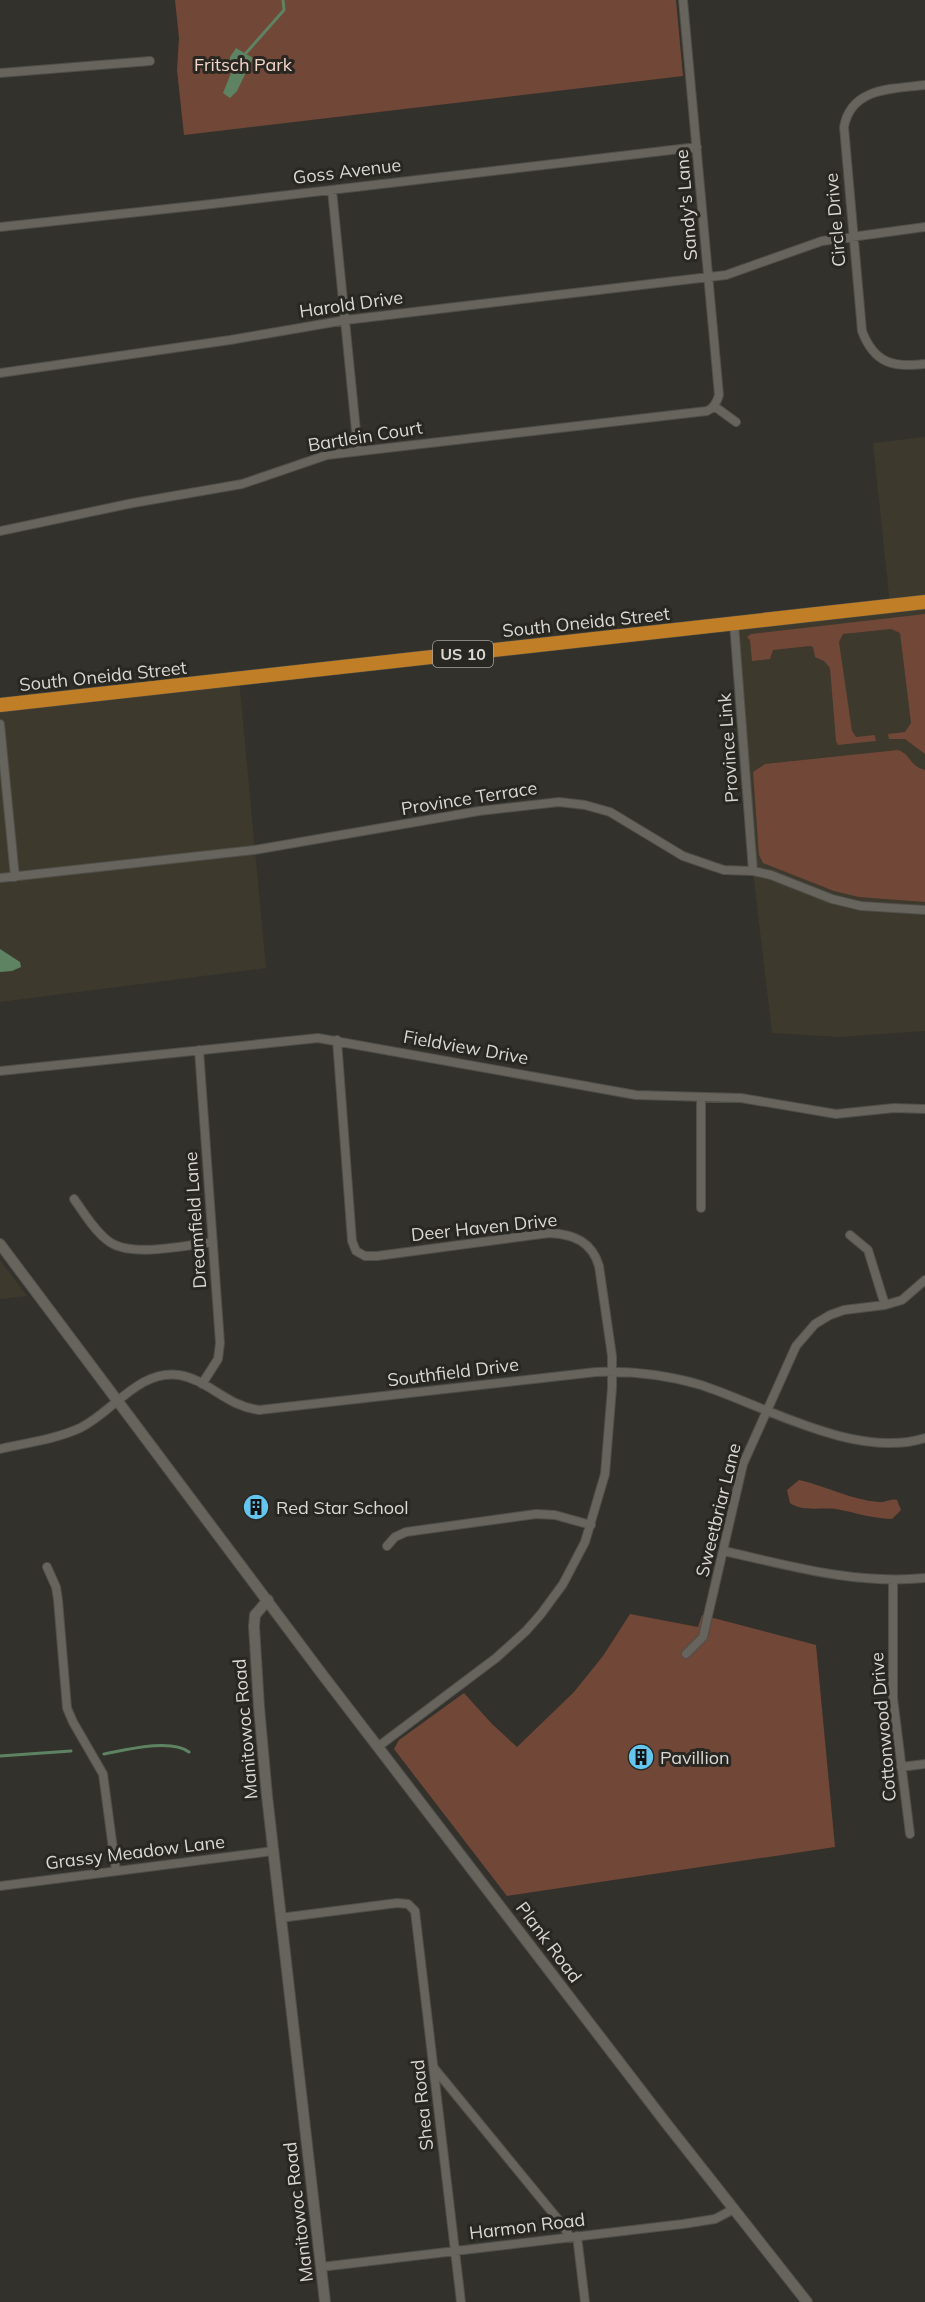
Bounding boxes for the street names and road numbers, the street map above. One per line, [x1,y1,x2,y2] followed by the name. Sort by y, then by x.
[670,148,702,262] street label: Sandy's Lane
[292,153,402,189] street label: Goss Avenue
[819,172,851,268] street label: Circle Drive
[298,285,404,323] street label: Harold Drive
[306,416,424,456] street label: Bartlein Court
[501,602,671,642] street label: South Oneida Street
[433,641,493,667] road number: US 10
[18,656,188,696] street label: South Oneida Street
[713,692,743,803] street label: Province Link
[399,776,539,820] street label: Province Terrace
[402,1025,530,1069] street label: Fieldview Drive
[179,1151,211,1289] street label: Dreamfield Lane
[410,1208,558,1246] street label: Deer Haven Drive
[386,1353,520,1391] street label: Southfield Drive
[690,1441,746,1579] street label: Sweetbriar Lane
[865,1651,901,1803] street label: Cottonwood Drive
[227,1658,263,1800] street label: Manitowoc Road
[44,1830,226,1874] street label: Grassy Meadow Lane
[511,1897,587,1987] street label: Plank Road
[406,2058,438,2152] street label: Shea Road
[278,2141,318,2283] street label: Manitowoc Road
[468,2207,586,2245] street label: Harmon Road

